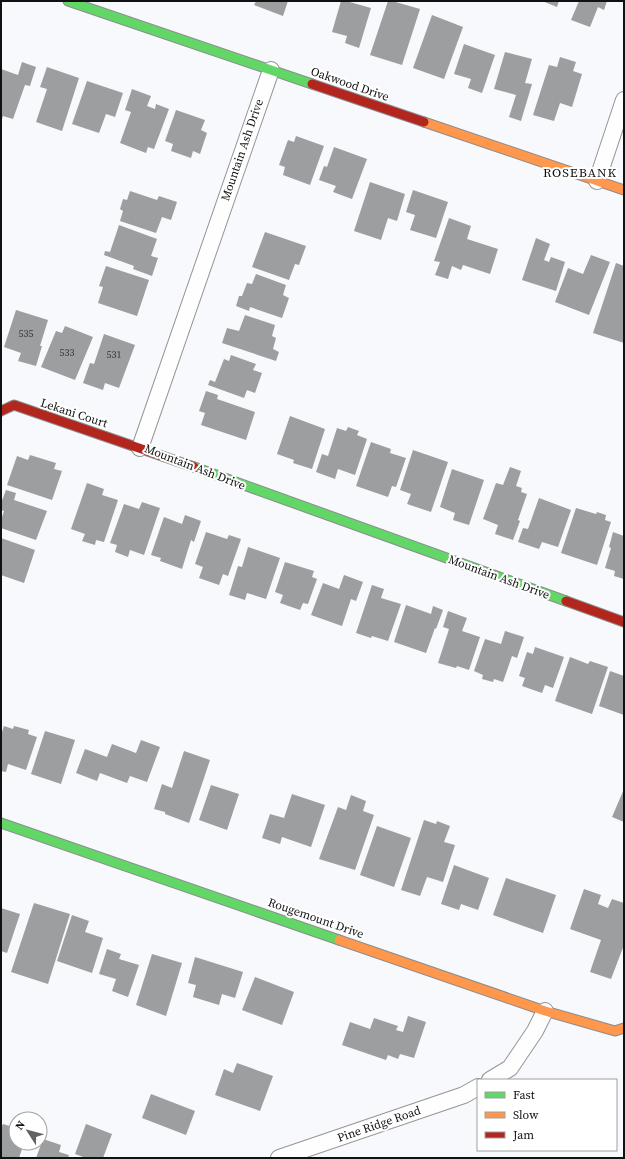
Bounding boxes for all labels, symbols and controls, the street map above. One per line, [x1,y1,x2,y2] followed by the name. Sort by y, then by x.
[309,63,391,105] street label: Oakwood Drive
[217,97,267,203] street label: Mountain Ash Drive
[543,164,617,181] district label: ROSEBANK
[19,327,34,340] house number: 535
[60,346,75,359] house number: 533
[107,348,122,361] house number: 531
[38,395,110,431] street label: Lekani Court
[142,440,248,494] street label: Mountain Ash Drive
[446,551,552,603] street label: Mountain Ash Drive
[266,894,366,942] street label: Rougemount Drive
[477,1079,617,1151] legend
[513,1087,535,1103] text: Fast
[335,1102,423,1146] street label: Pine Ridge Road
[513,1107,539,1123] text: Slow
[8,1111,48,1151] north arrow
[12,1118,29,1133] text: N
[512,1127,534,1143] text: Jam

